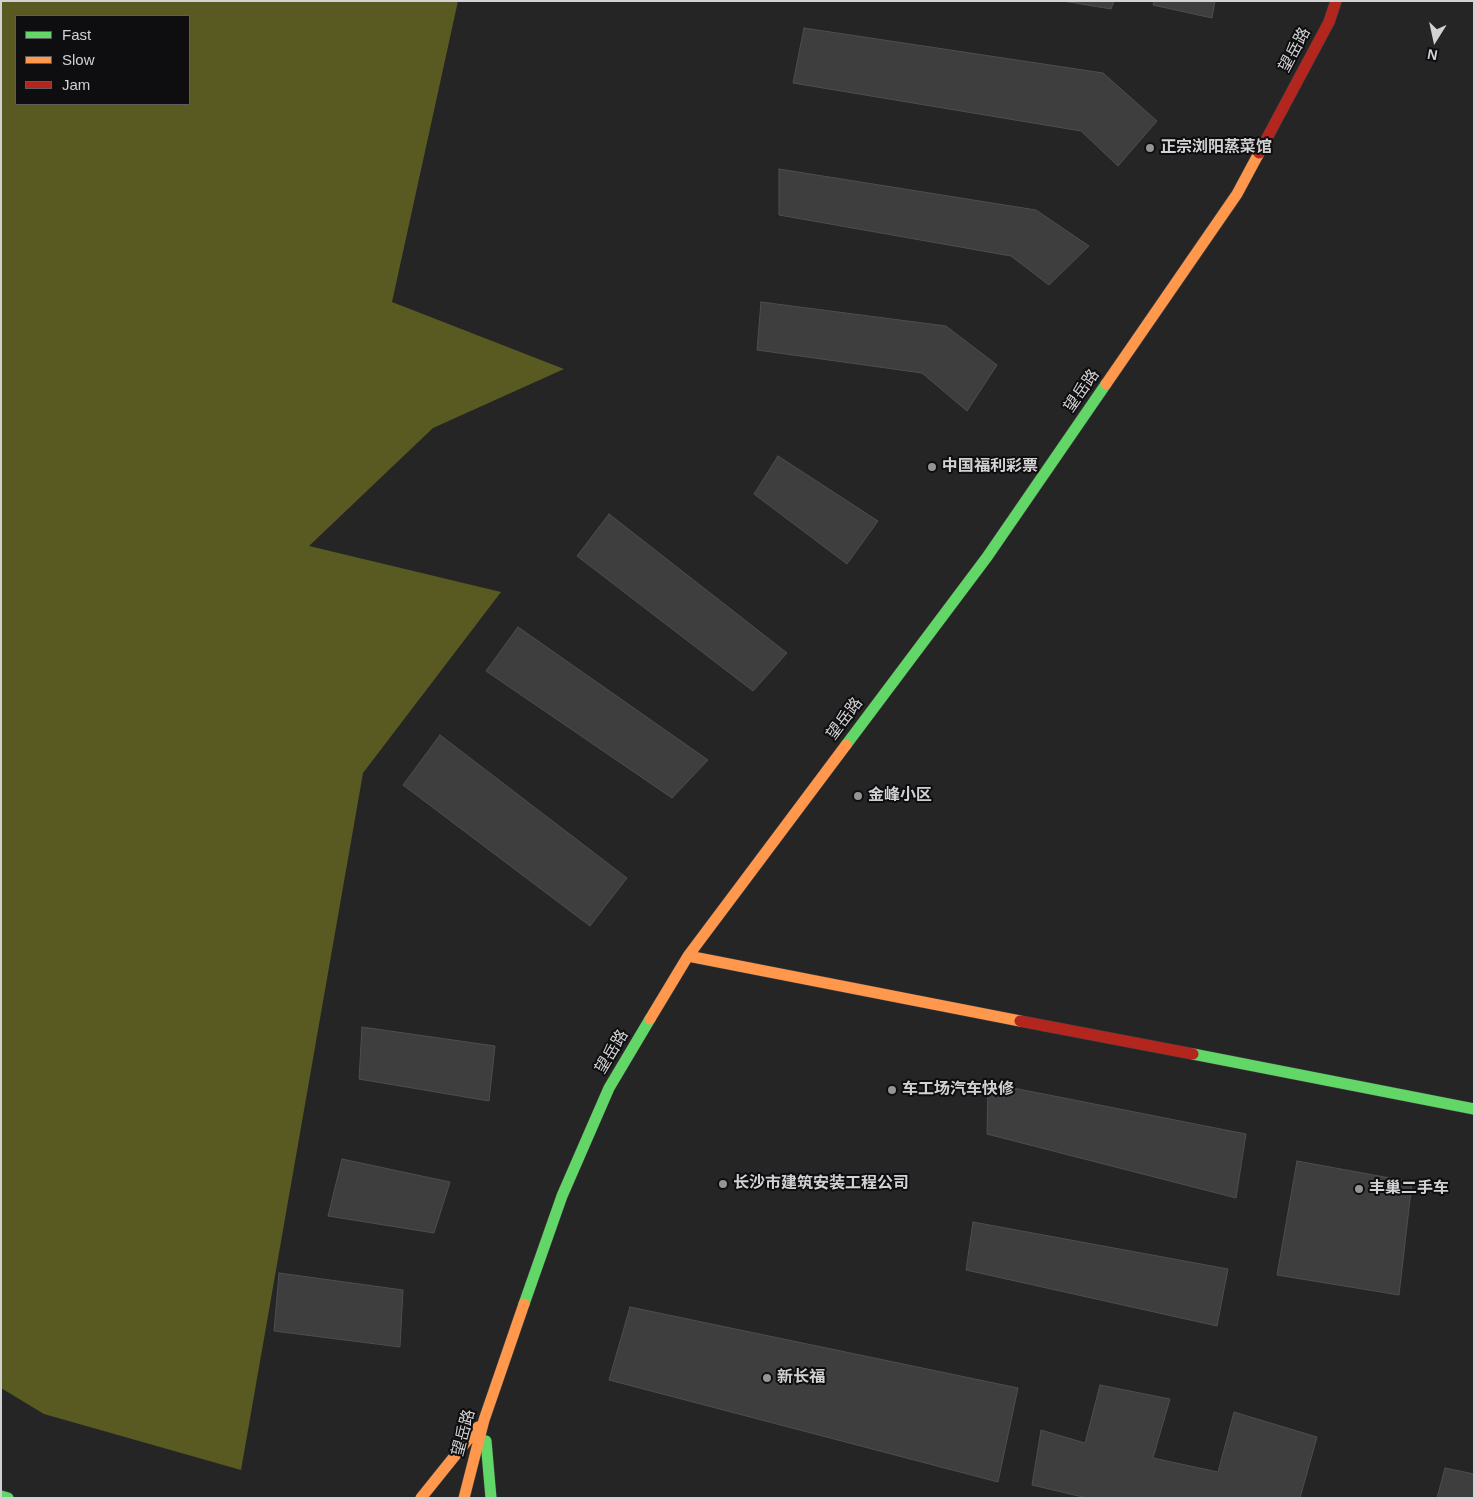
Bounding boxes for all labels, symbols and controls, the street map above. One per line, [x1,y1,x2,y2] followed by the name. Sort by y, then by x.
[15,15,190,105] legend
[1410,15,1460,65] north arrow
[1275,24,1315,76] street label: 望岳路
[62,26,91,43] text: Fast
[1426,46,1439,64] text: N
[62,51,95,68] text: Slow
[62,76,90,93] text: Jam
[1160,138,1272,158] place label: 正宗浏阳蒸菜馆
[1144,142,1156,154] marker: 正宗浏阳蒸菜馆
[1060,366,1104,416] street label: 望岳路
[942,457,1038,477] place label: 中国福利彩票
[926,461,938,473] marker: 中国福利彩票
[823,694,867,744] street label: 望岳路
[868,786,932,806] place label: 金峰小区
[852,790,864,802] marker: 金峰小区
[591,1026,633,1078] street label: 望岳路
[902,1080,1014,1100] place label: 车工场汽车快修
[886,1084,898,1096] marker: 车工场汽车快修
[733,1174,909,1194] place label: 长沙市建筑安装工程公司
[717,1178,729,1190] marker: 长沙市建筑安装工程公司
[1369,1179,1449,1199] place label: 丰巢二手车
[1353,1183,1365,1195] marker: 丰巢二手车
[777,1368,825,1388] place label: 新长福
[761,1372,773,1384] marker: 新长福
[449,1407,479,1459] street label: 望岳路

